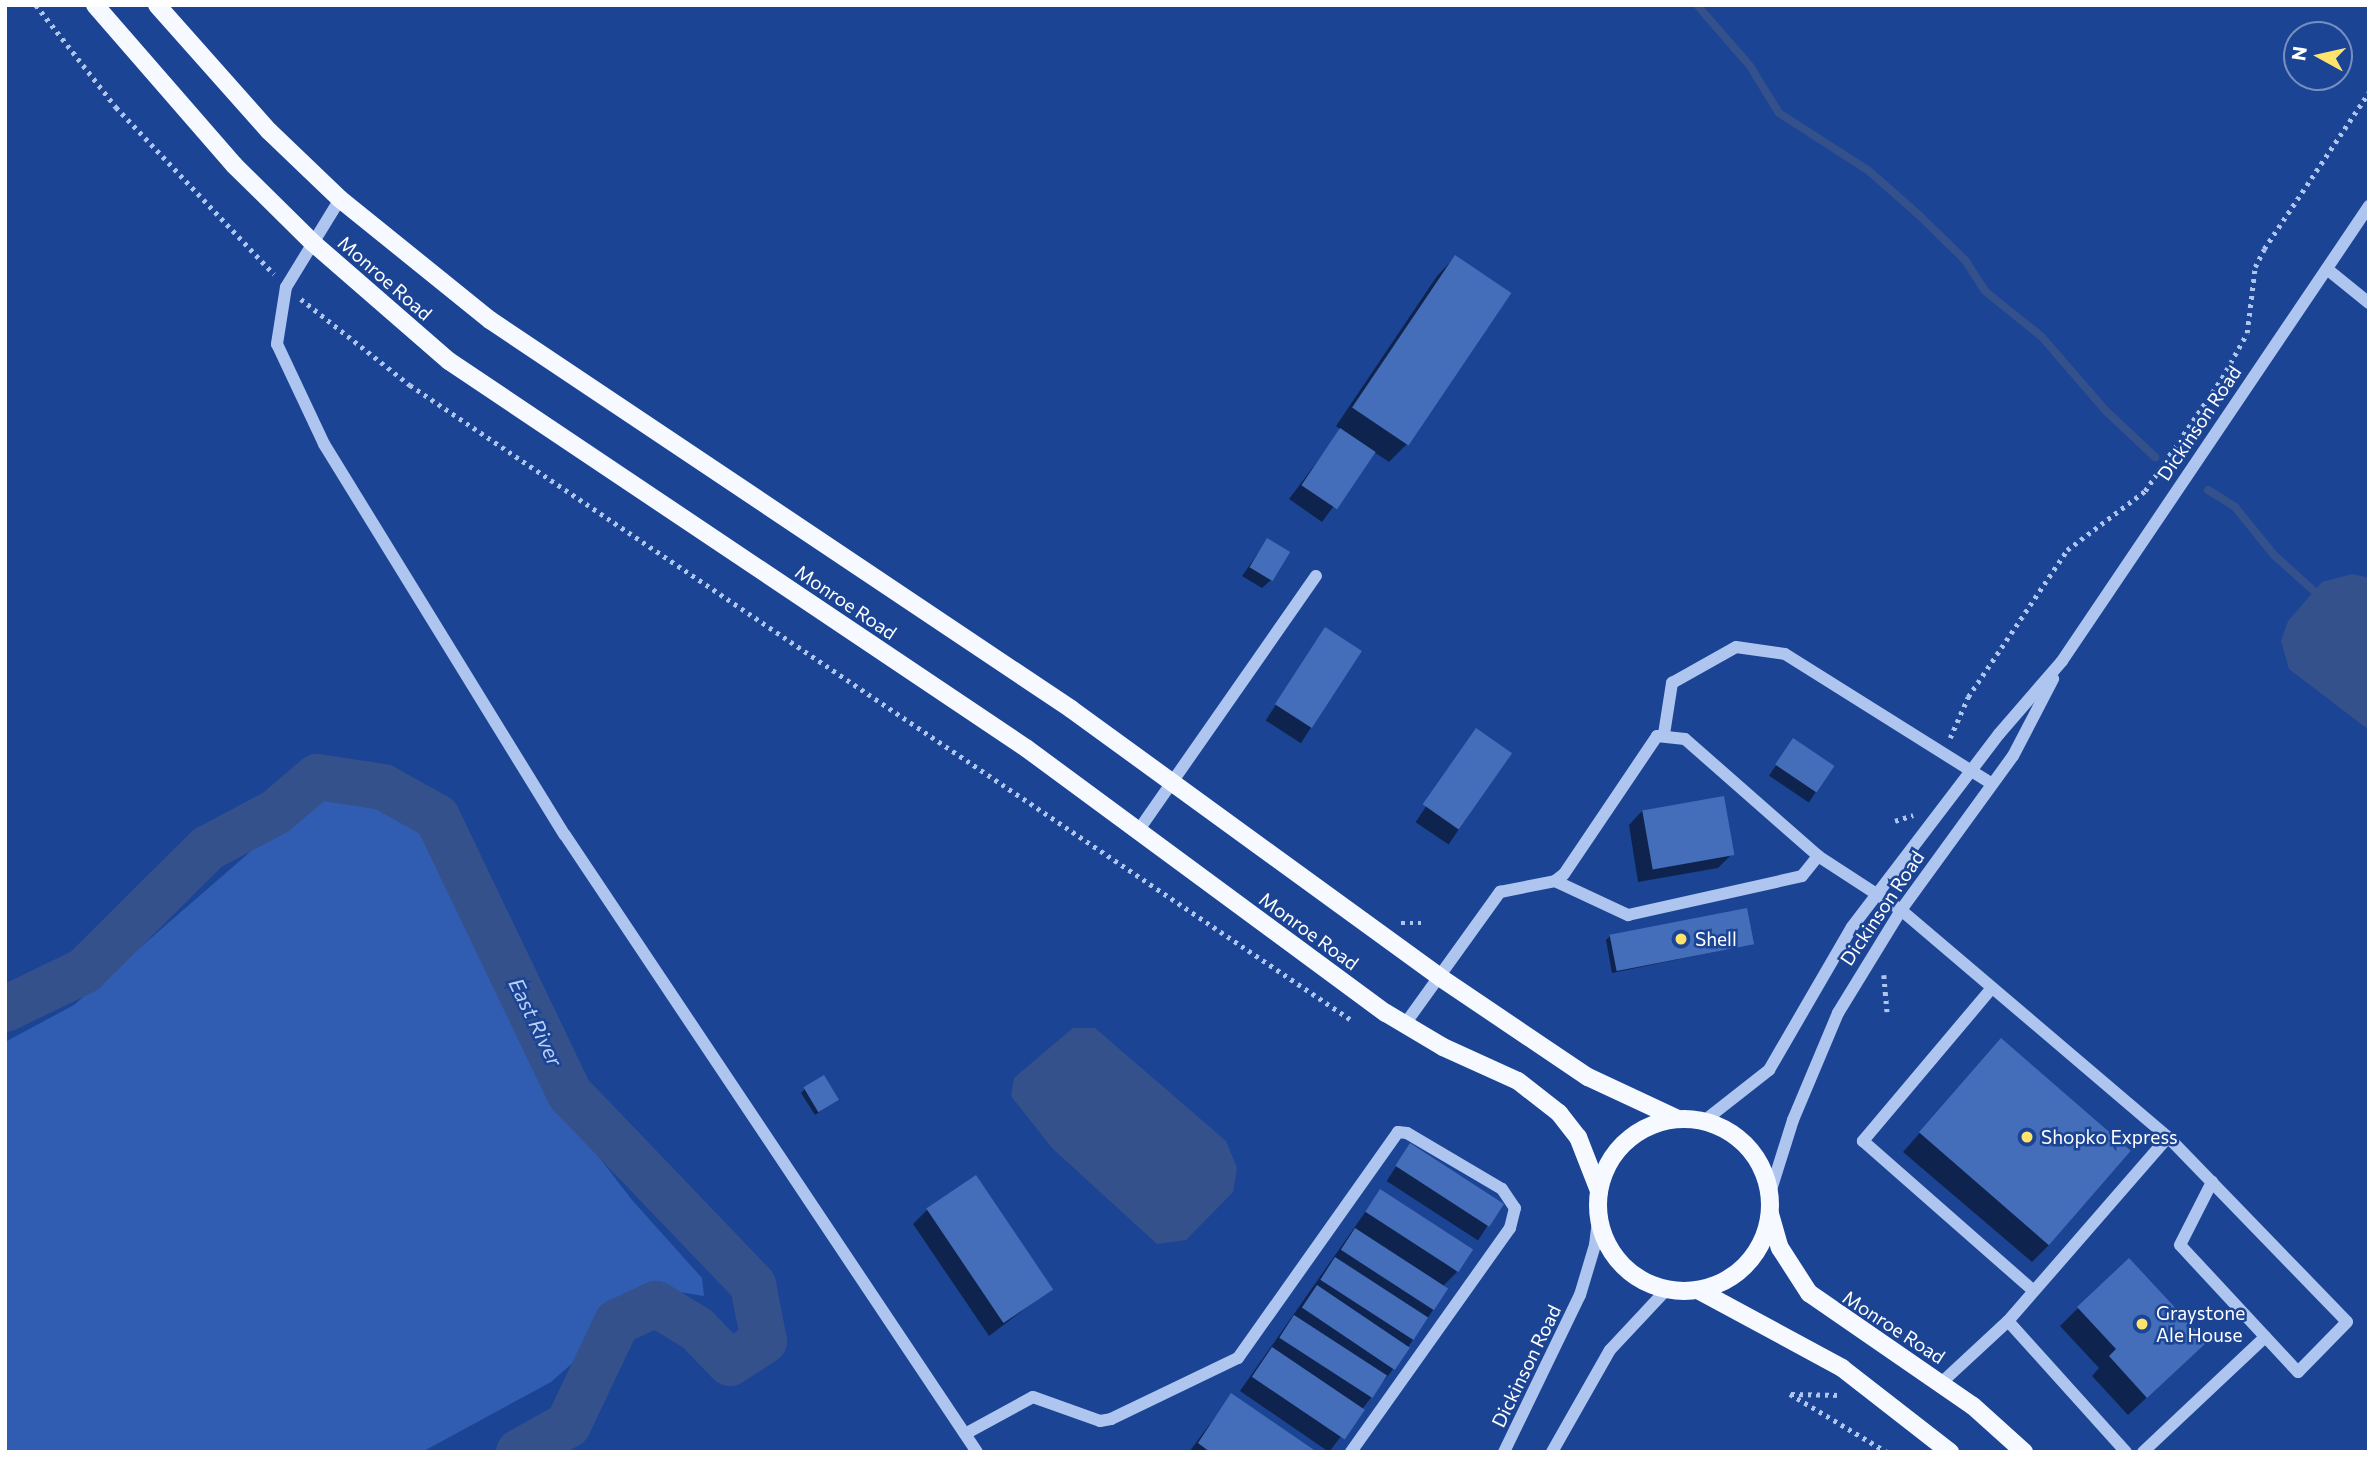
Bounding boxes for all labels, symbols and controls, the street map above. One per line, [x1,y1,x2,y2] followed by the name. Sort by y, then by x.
[2283,21,2353,91] north arrow
[2286,45,2311,62] text: N
[333,231,437,325] street label: Monroe Road
[2152,361,2246,485] street label: Dickinson Road
[791,560,901,644] street label: Monroe Road
[1835,846,1929,970] street label: Dickinson Road
[1255,887,1363,975] street label: Monroe Road
[1695,928,1737,950] place label: Shell
[1673,931,1689,947] marker: Shell
[504,974,568,1070] water label: East River
[2041,1126,2178,1148] place label: Shopko Express
[2019,1129,2035,1145] marker: Shopko Express
[1839,1286,1949,1368] street label: Monroe Road
[1487,1301,1565,1431] street label: Dickinson Road
[2156,1302,2245,1346] place label: Graystone Ale House
[2134,1316,2150,1332] marker: Graystone Ale House

